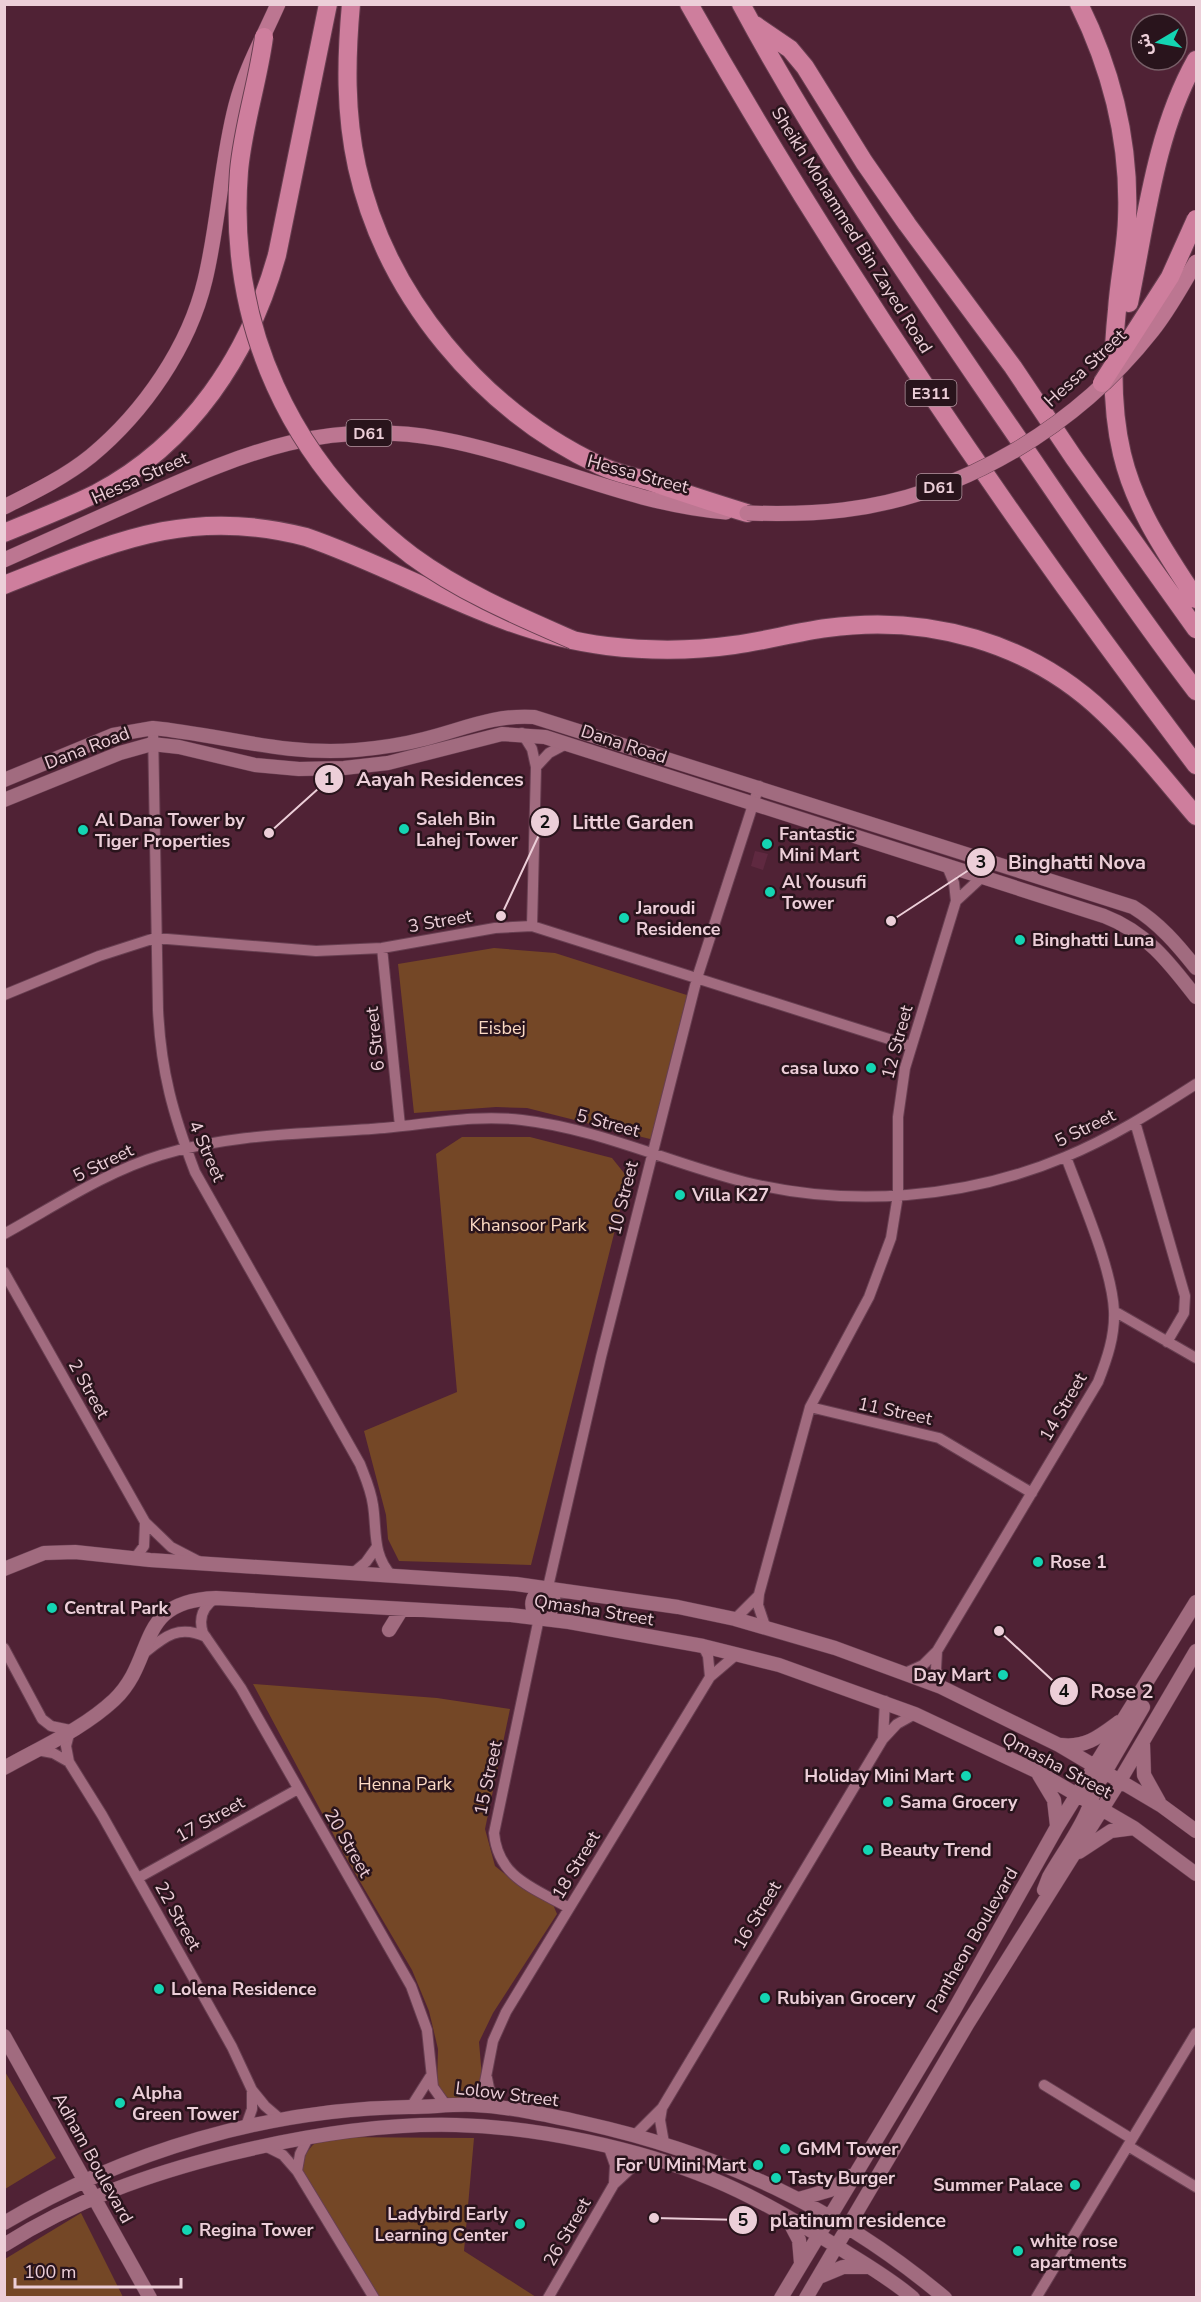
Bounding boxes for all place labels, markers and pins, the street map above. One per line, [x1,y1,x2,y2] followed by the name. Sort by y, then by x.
[314,760,536,798] callout: Aayah Residences
[530,803,706,841] callout: Little Garden
[416,807,518,852] place label: Saleh Bin Lahej Tower
[95,808,245,853] place label: Al Dana Tower by Tiger Properties
[397,822,411,836] marker: Saleh Bin Lahej Tower
[779,822,859,867] place label: Fantastic Mini Mart
[76,823,90,837] marker: Al Dana Tower by Tiger Properties
[760,837,774,851] marker: Fantastic Mini Mart
[966,843,1158,881] callout: Binghatti Nova
[782,870,867,915] place label: Al Yousufi Tower
[763,885,777,899] marker: Al Yousufi Tower
[635,896,721,941] place label: Jaroudi Residence
[617,911,631,925] marker: Jaroudi Residence
[1032,928,1154,952] place label: Binghatti Luna
[1013,933,1027,947] marker: Binghatti Luna
[781,1056,859,1080] place label: casa luxo
[864,1061,878,1075] marker: casa luxo
[691,1183,769,1207] place label: Villa K27
[673,1188,687,1202] marker: Villa K27
[1050,1550,1107,1574] place label: Rose 1
[1031,1555,1045,1569] marker: Rose 1
[64,1596,168,1620] place label: Central Park
[45,1601,59,1615] marker: Central Park
[913,1663,991,1687] place label: Day Mart
[996,1668,1010,1682] marker: Day Mart
[1049,1672,1166,1710] callout: Rose 2
[804,1764,954,1788] place label: Holiday Mini Mart
[959,1769,973,1783] marker: Holiday Mini Mart
[900,1790,1018,1814] place label: Sama Grocery
[881,1795,895,1809] marker: Sama Grocery
[880,1838,992,1862] place label: Beauty Trend
[861,1843,875,1857] marker: Beauty Trend
[171,1977,317,2001] place label: Lolena Residence
[152,1982,166,1996] marker: Lolena Residence
[777,1986,916,2010] place label: Rubiyan Grocery
[758,1991,772,2005] marker: Rubiyan Grocery
[132,2081,239,2126] place label: Alpha Green Tower
[113,2096,127,2110] marker: Alpha Green Tower
[797,2137,898,2161] place label: GMM Tower
[778,2142,792,2156] marker: GMM Tower
[616,2153,746,2177] place label: For U Mini Mart
[751,2158,765,2172] marker: For U Mini Mart
[788,2166,895,2190] place label: Tasty Burger
[769,2171,783,2185] marker: Tasty Burger
[933,2173,1063,2197] place label: Summer Palace
[1068,2178,1082,2192] marker: Summer Palace
[728,2201,959,2239] callout: platinum residence
[374,2202,509,2247] place label: Ladybird Early Learning Center
[513,2217,527,2231] marker: Ladybird Early Learning Center
[199,2218,314,2242] place label: Regina Tower
[180,2223,194,2237] marker: Regina Tower
[1030,2229,1127,2274] place label: white rose apartments
[1011,2244,1025,2258] marker: white rose apartments

